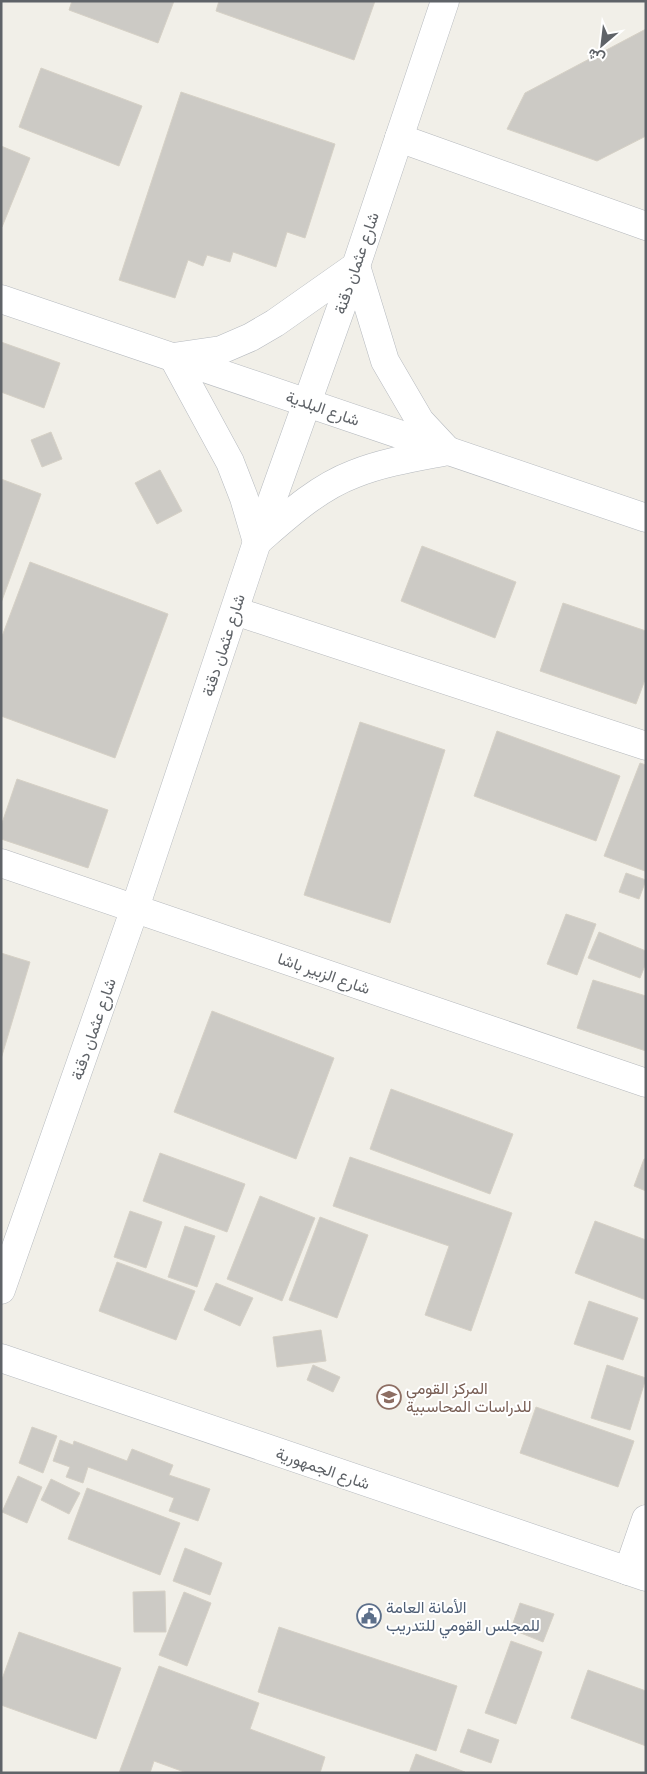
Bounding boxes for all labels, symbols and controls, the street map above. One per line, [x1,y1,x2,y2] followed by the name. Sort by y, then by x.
[577,20,627,70] north arrow
[585,45,608,67] text: ش
[330,210,385,317] street label: شارع عثمان دقنة
[283,387,362,432] street label: شارع البلدية
[198,592,251,699] street label: شارع عثمان دقنة
[274,949,373,1000] street label: شارع الزبير باشا
[67,976,122,1083] street label: شارع عثمان دقنة
[406,1379,532,1417] place label: المركز القومي للدراسات المحاسبية
[376,1384,402,1410] school or university icon: المركز القومي للدراسات المحاسبية
[273,1444,372,1495] street label: شارع الجمهورية
[386,1598,540,1639] place label: الأمانة العامة للمجلس القومي للتدريب
[356,1603,382,1629] public building icon: الأمانة العامة للمجلس القومي للتدريب

